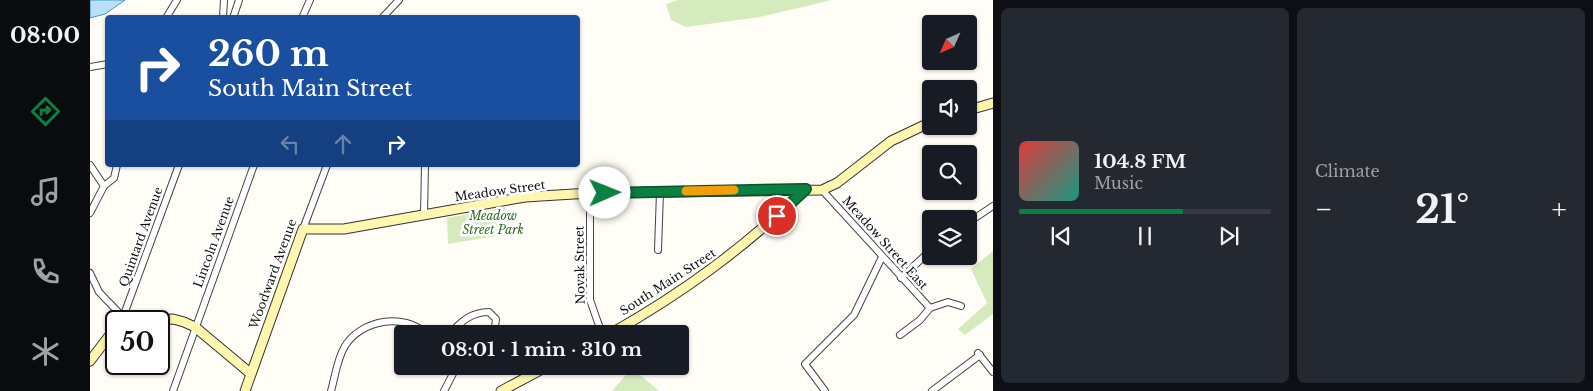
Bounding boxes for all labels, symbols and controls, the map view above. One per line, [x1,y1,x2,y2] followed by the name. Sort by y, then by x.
[922,15,978,70] north arrow
[922,15,977,265] map controls
[10,22,80,49] text: 08:00
[208,32,329,75] text: 260 m
[125,35,190,100] icon: right
[208,75,412,102] text: South Main Street
[922,80,977,135] button: sound
[28,94,63,129] icon: directions
[276,130,304,158] icon: left
[329,130,357,158] icon: ahead
[382,130,410,158] icon: right
[922,145,977,200] button: search
[1094,150,1186,173] text: 104.8 FM
[1315,161,1380,181] text: Climate
[578,166,630,218] position arrow
[1094,173,1143,193] text: Music
[28,174,63,209] icon: music
[454,177,547,204] street label: Meadow Street
[115,185,166,289] street label: Quintard Avenue
[1415,186,1469,233] text: 21°
[1315,192,1333,227] text: −
[1552,192,1567,227] text: +
[840,193,931,293] street label: Meadow Street East
[190,194,237,290] street label: Lincoln Avenue
[756,195,798,237] pin
[763,202,791,230] icon: arrive
[462,208,524,237] park label: Meadow Street Park
[922,210,977,265] button: layers
[245,217,299,332] street label: Woodward Avenue
[1047,222,1075,250] icon: previous
[1131,222,1159,250] icon: pause
[1215,222,1243,250] icon: next
[571,225,588,304] street label: Novak Street
[617,245,719,318] street label: South Main Street
[28,254,63,289] icon: phone
[105,310,170,375] speed limit sign: 50
[28,334,63,369] icon: climate
[441,338,642,361] text: 08:01 · 1 min · 310 m

